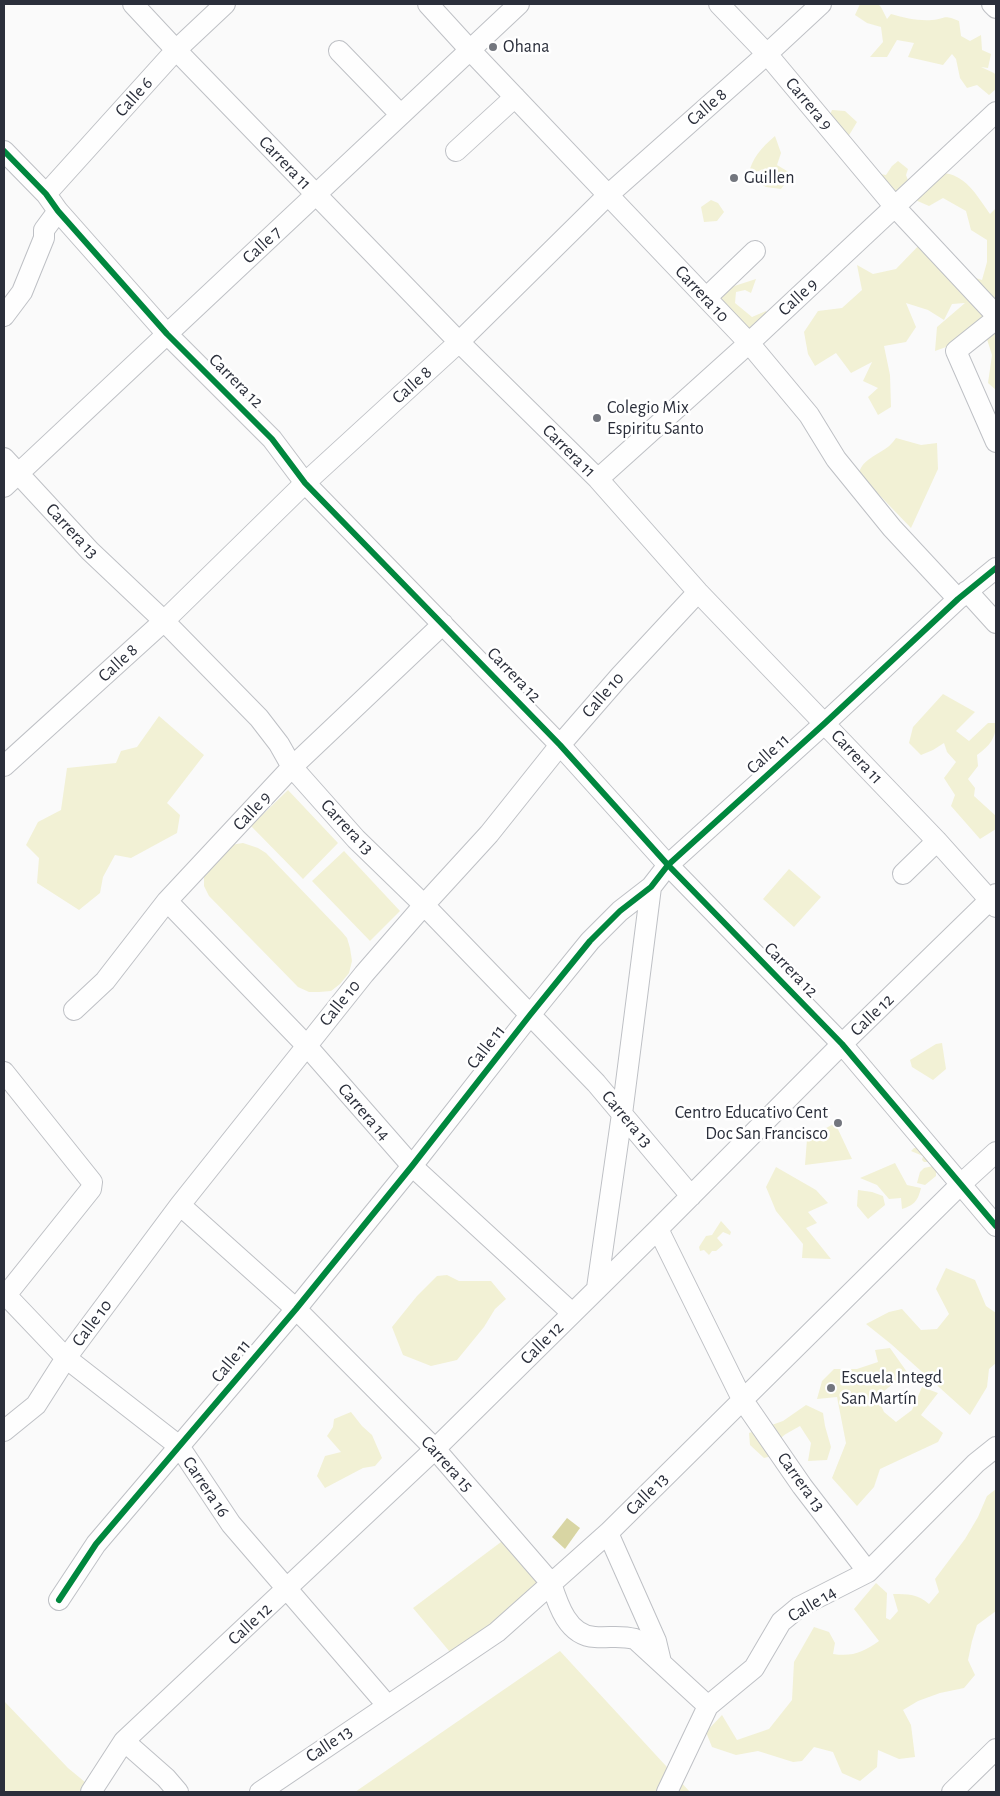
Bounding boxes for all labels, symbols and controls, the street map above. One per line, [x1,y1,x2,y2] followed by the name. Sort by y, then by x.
[503,36,550,58] place label: Ohana
[487,41,499,53] marker: Ohana
[110,73,158,121] street label: Calle 6
[781,73,837,135] street label: Carrera 9
[682,84,732,130] street label: Calle 8
[254,132,316,194] street label: Carrera 11
[744,167,794,189] place label: Guillen
[728,172,740,184] marker: Guillen
[238,222,286,268] street label: Calle 7
[670,261,734,327] street label: Carrera 10
[774,273,822,321] street label: Calle 9
[204,349,268,413] street label: Carrera 12
[388,361,436,409] street label: Calle 8
[607,397,704,439] place label: Colegio Mix Espiritu Santo
[591,412,603,424] marker: Colegio Mix Espiritu Santo
[538,420,600,482] street label: Carrera 11
[41,499,103,563] street label: Carrera 13
[94,639,142,687] street label: Calle 8
[482,643,546,707] street label: Carrera 12
[577,668,629,722] street label: Calle 10
[826,725,888,789] street label: Carrera 11
[742,729,794,779] street label: Calle 11
[228,787,276,835] street label: Calle 9
[316,795,378,859] street label: Carrera 13
[759,938,823,1002] street label: Carrera 12
[315,975,365,1031] street label: Calle 10
[846,989,898,1041] street label: Calle 12
[462,1021,510,1073] street label: Calle 11
[333,1079,395,1145] street label: Carrera 14
[597,1086,657,1152] street label: Carrera 13
[675,1102,828,1144] place label: Centro Educativo Cent Doc San Francisco
[832,1117,844,1129] marker: Centro Educativo Cent Doc San Francisco
[67,1295,117,1351] street label: Calle 10
[516,1317,568,1369] street label: Calle 12
[207,1335,255,1387] street label: Calle 11
[841,1367,942,1410] place label: Escuela Integd San Martín
[825,1382,837,1394] marker: Escuela Integd San Martín
[416,1431,478,1497] street label: Carrera 15
[772,1448,830,1516] street label: Carrera 13
[178,1452,234,1522] street label: Carrera 16
[621,1468,673,1520] street label: Calle 13
[784,1581,840,1627] street label: Calle 14
[224,1598,276,1650] street label: Calle 12
[302,1721,356,1767] street label: Calle 13

